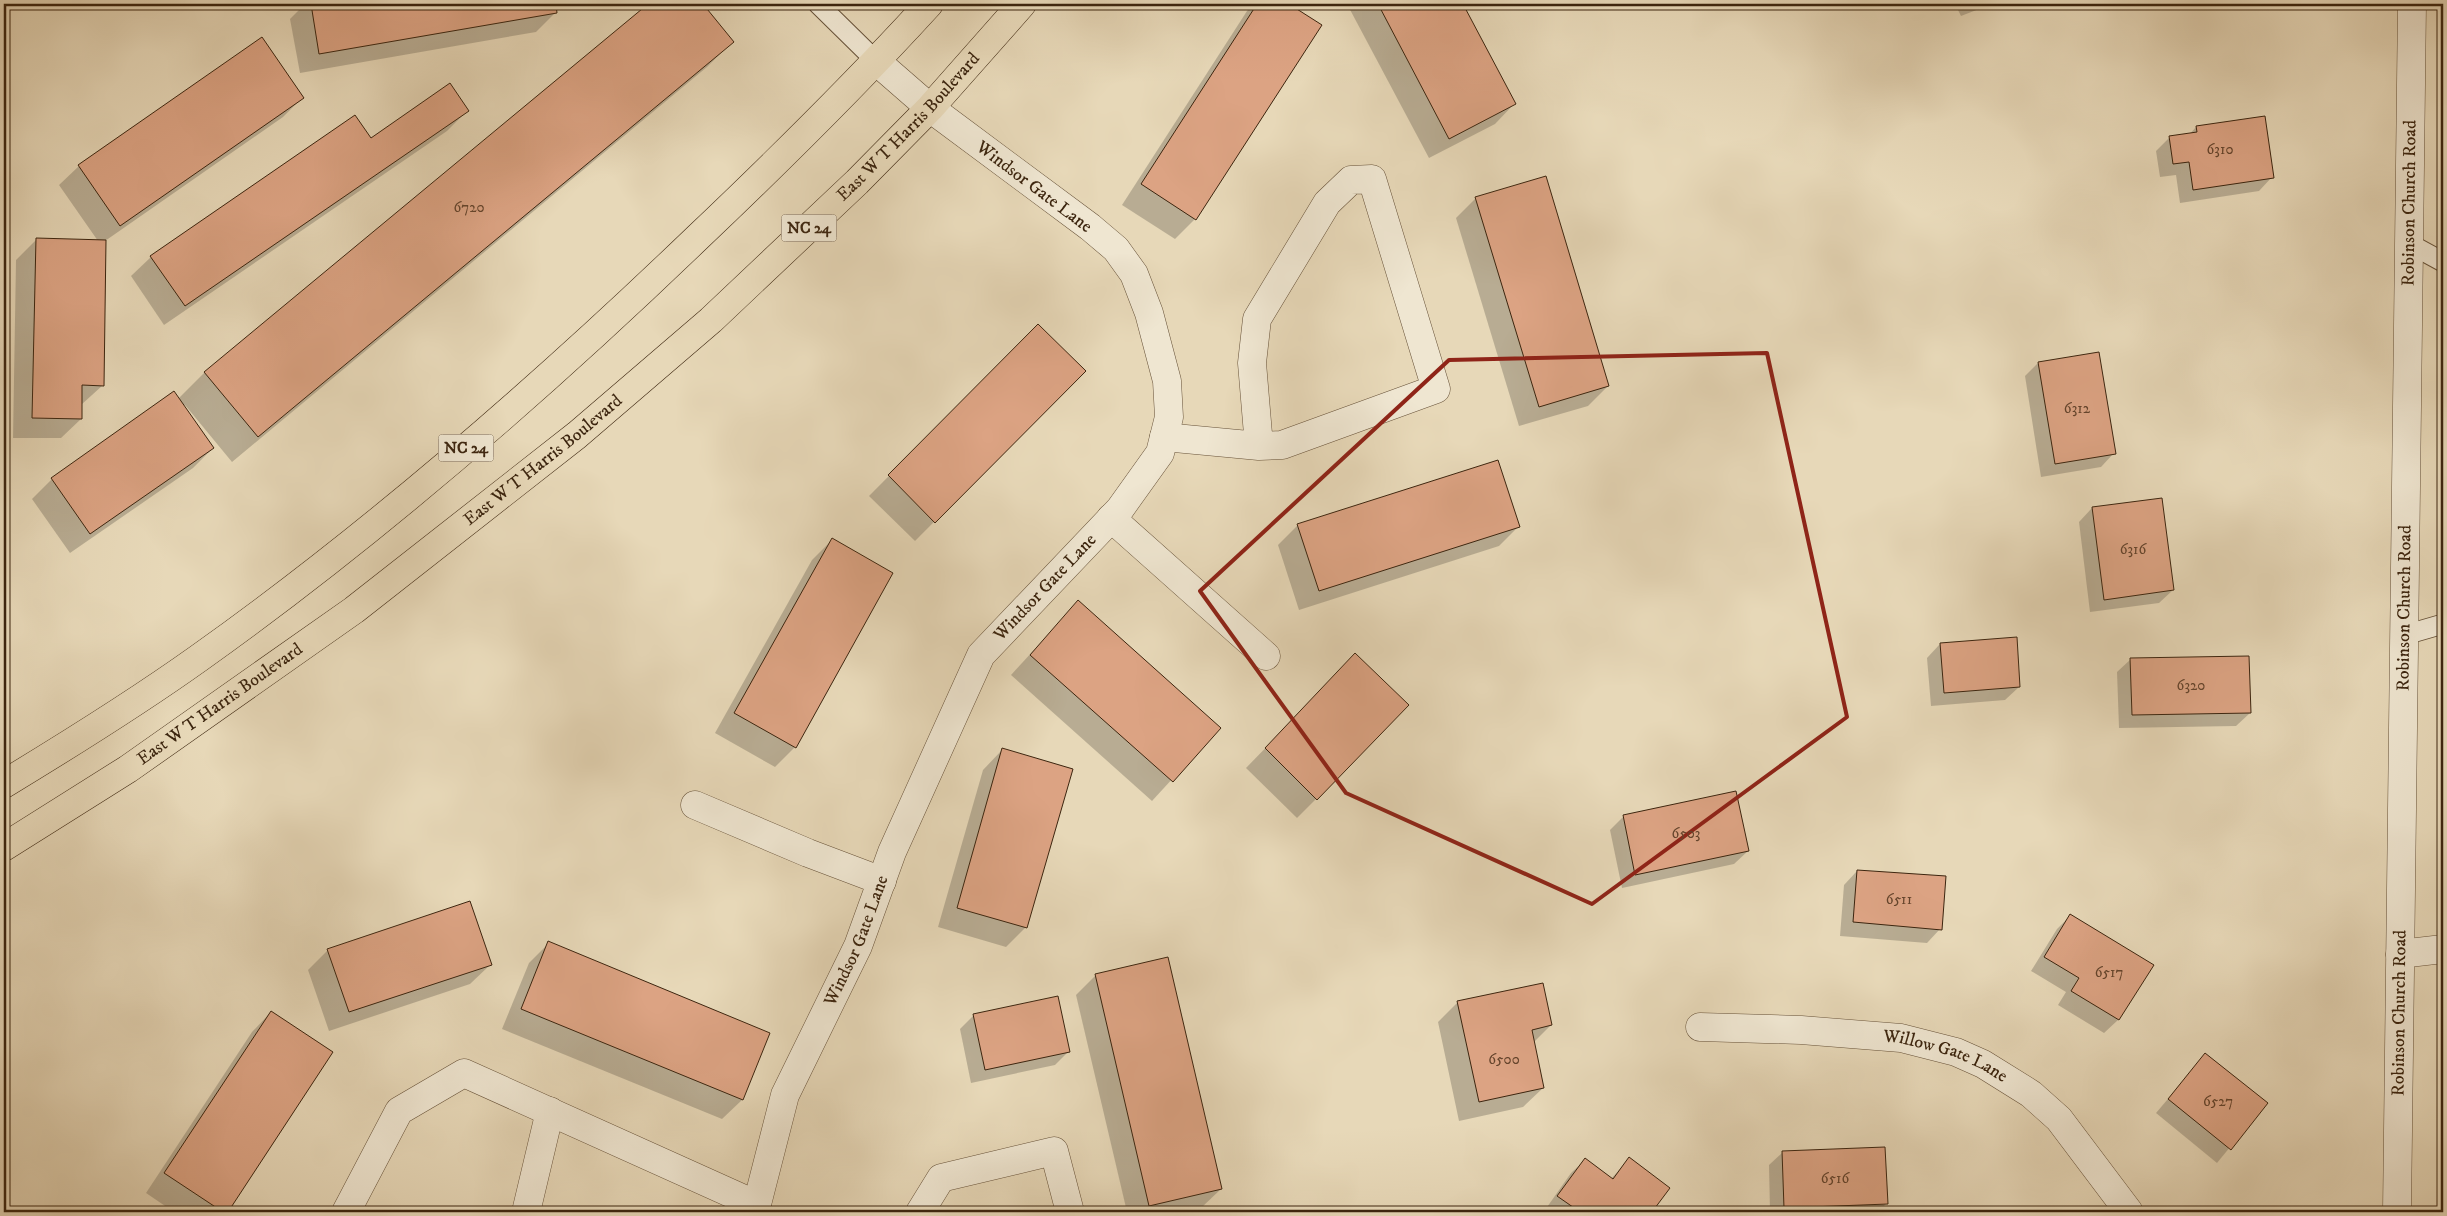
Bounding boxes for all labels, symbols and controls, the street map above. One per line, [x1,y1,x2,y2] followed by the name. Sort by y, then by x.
[832,48,985,206] street label: East W T Harris Boulevard
[2397,120,2422,286] street label: Robinson Church Road
[971,136,1096,238] street label: Windsor Gate Lane
[2207,140,2233,159] house number: 6310
[453,198,485,217] house number: 6720
[782,214,836,242] road number: NC 24
[459,390,627,531] street label: East W T Harris Boulevard
[2064,399,2091,418] house number: 6312
[438,434,494,462] road number: NC 24
[2392,525,2417,691] street label: Robinson Church Road
[988,529,1101,646] street label: Windsor Gate Lane
[2120,540,2148,559] house number: 6316
[133,638,307,770] street label: East W T Harris Boulevard
[2177,676,2205,695] house number: 6320
[1672,824,1700,843] house number: 6503
[819,873,894,1011] street label: Windsor Gate Lane
[1886,890,1912,909] house number: 6511
[2387,930,2412,1096] street label: Robinson Church Road
[2095,963,2123,982] house number: 6517
[1881,1026,2011,1087] street label: Willow Gate Lane
[1488,1050,1520,1069] house number: 6500
[2203,1092,2233,1111] house number: 6527
[1821,1169,1850,1188] house number: 6516

